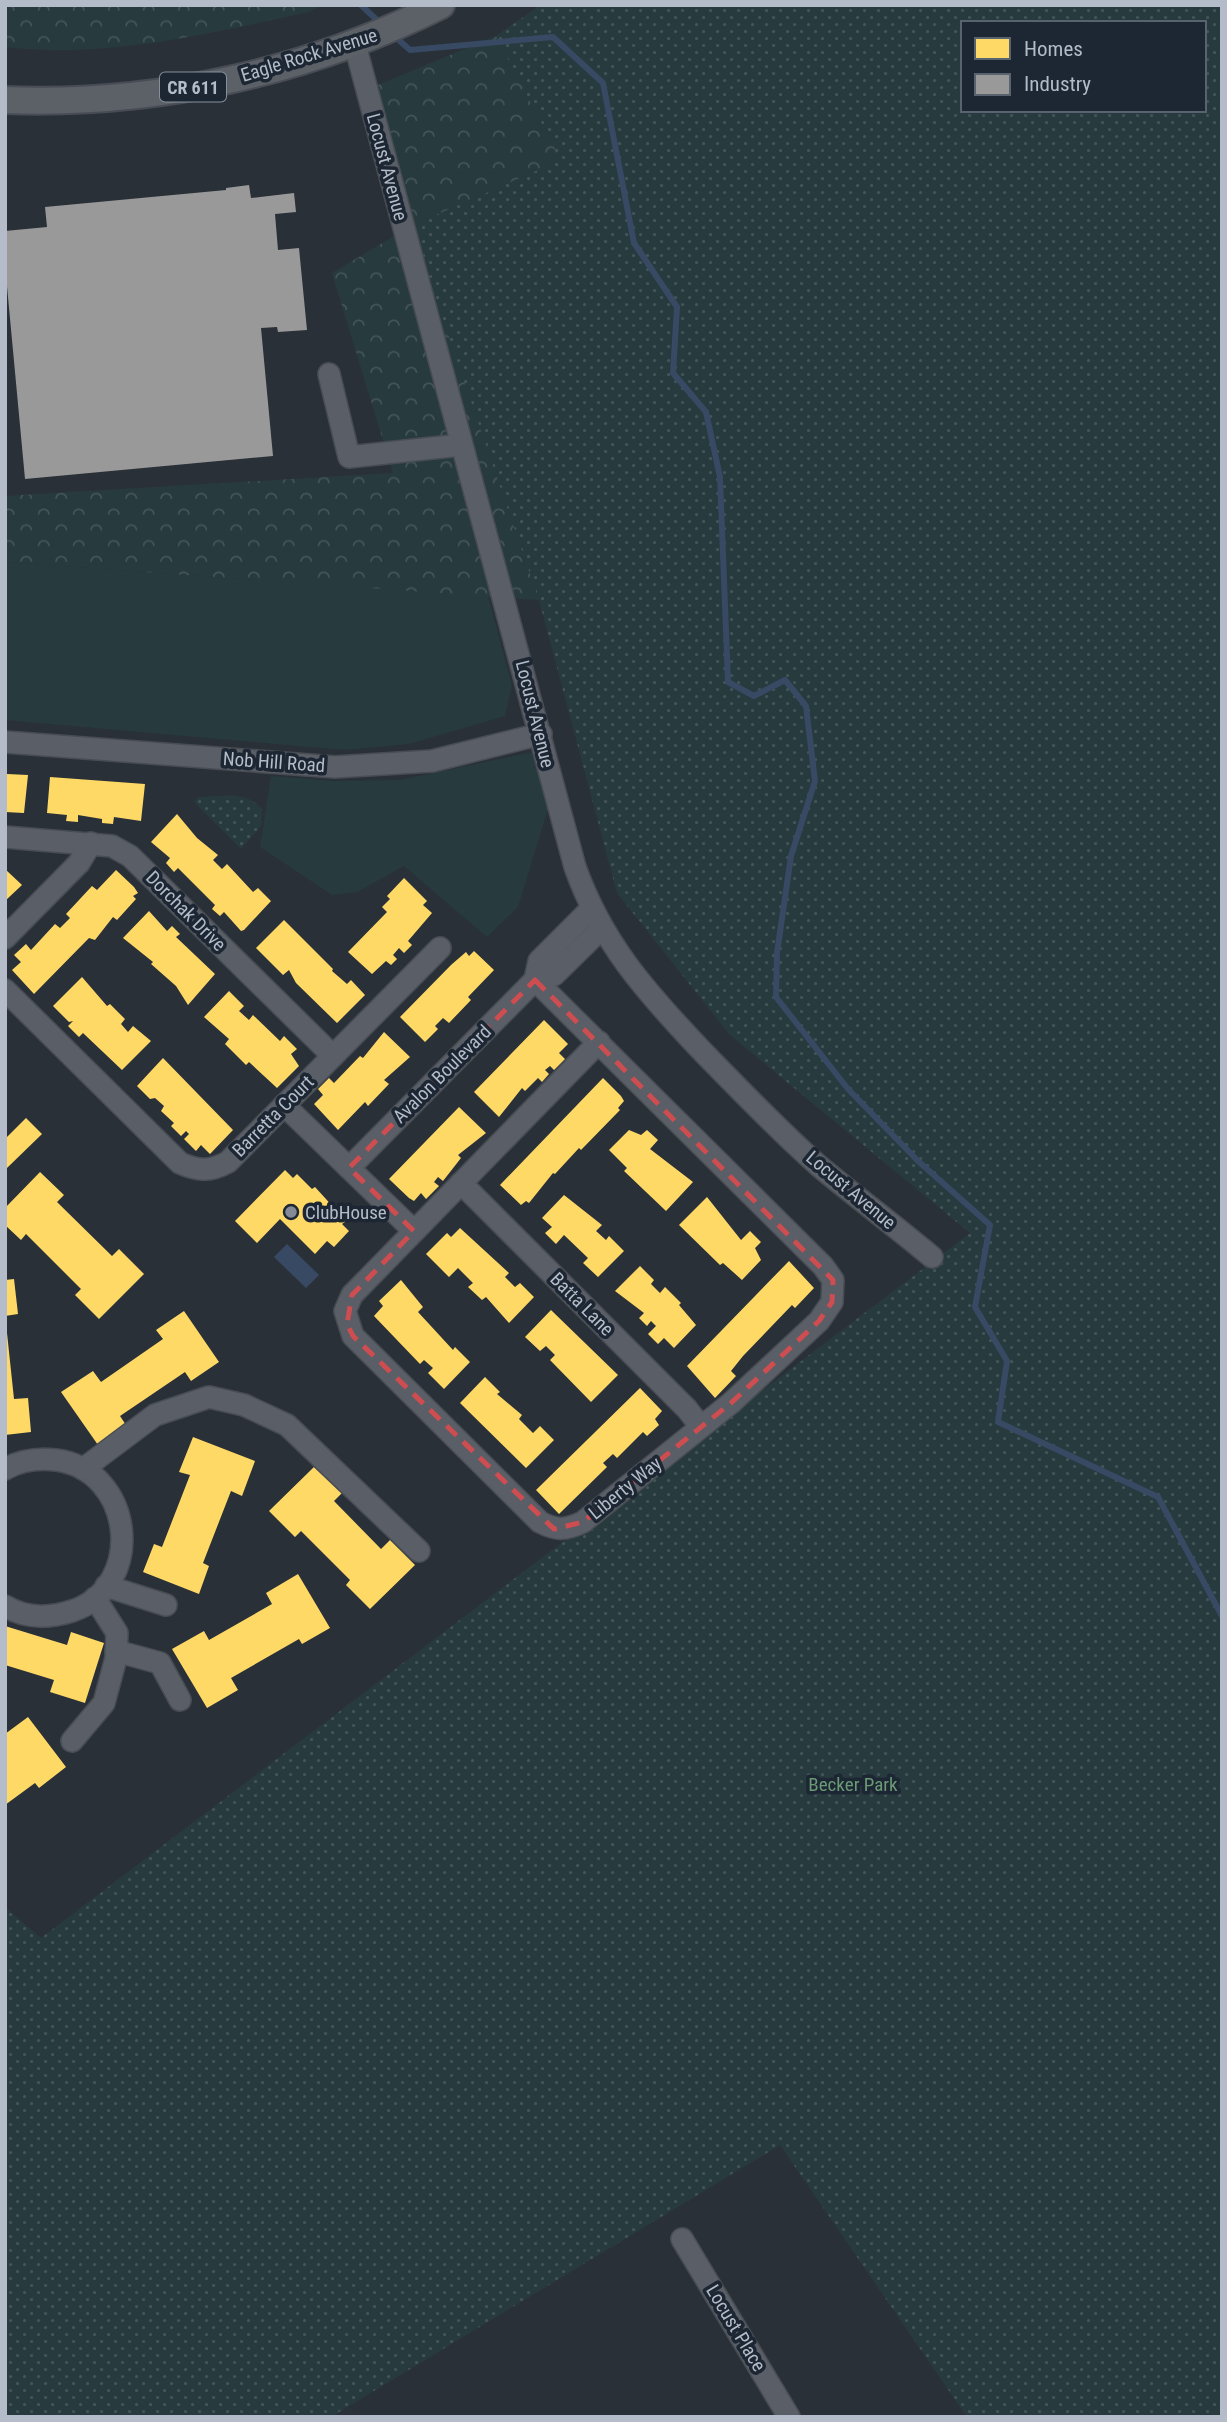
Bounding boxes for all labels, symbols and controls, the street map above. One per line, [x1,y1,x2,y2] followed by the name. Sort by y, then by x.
[961,21,1206,112] legend
[238,23,380,87] street label: Eagle Rock Avenue
[1024,37,1083,61] text: Homes
[160,72,226,102] road number: CR 611
[1024,72,1091,96] text: Industry
[362,111,412,223] street label: Locust Avenue
[511,658,559,770] street label: Locust Avenue
[222,747,326,777] street label: Nob Hill Road
[141,866,231,956] street label: Dorchak Drive
[388,1020,496,1128] street label: Avalon Boulevard
[227,1070,319,1162] street label: Barretta Court
[802,1146,901,1234] street label: Locust Avenue
[305,1201,387,1224] place label: ClubHouse
[283,1204,299,1220] marker: ClubHouse
[545,1267,619,1341] street label: Batta Lane
[584,1452,666,1524] street label: Liberty Way
[808,1773,898,1796] park label: Becker Park
[701,2281,771,2376] street label: Locust Place

